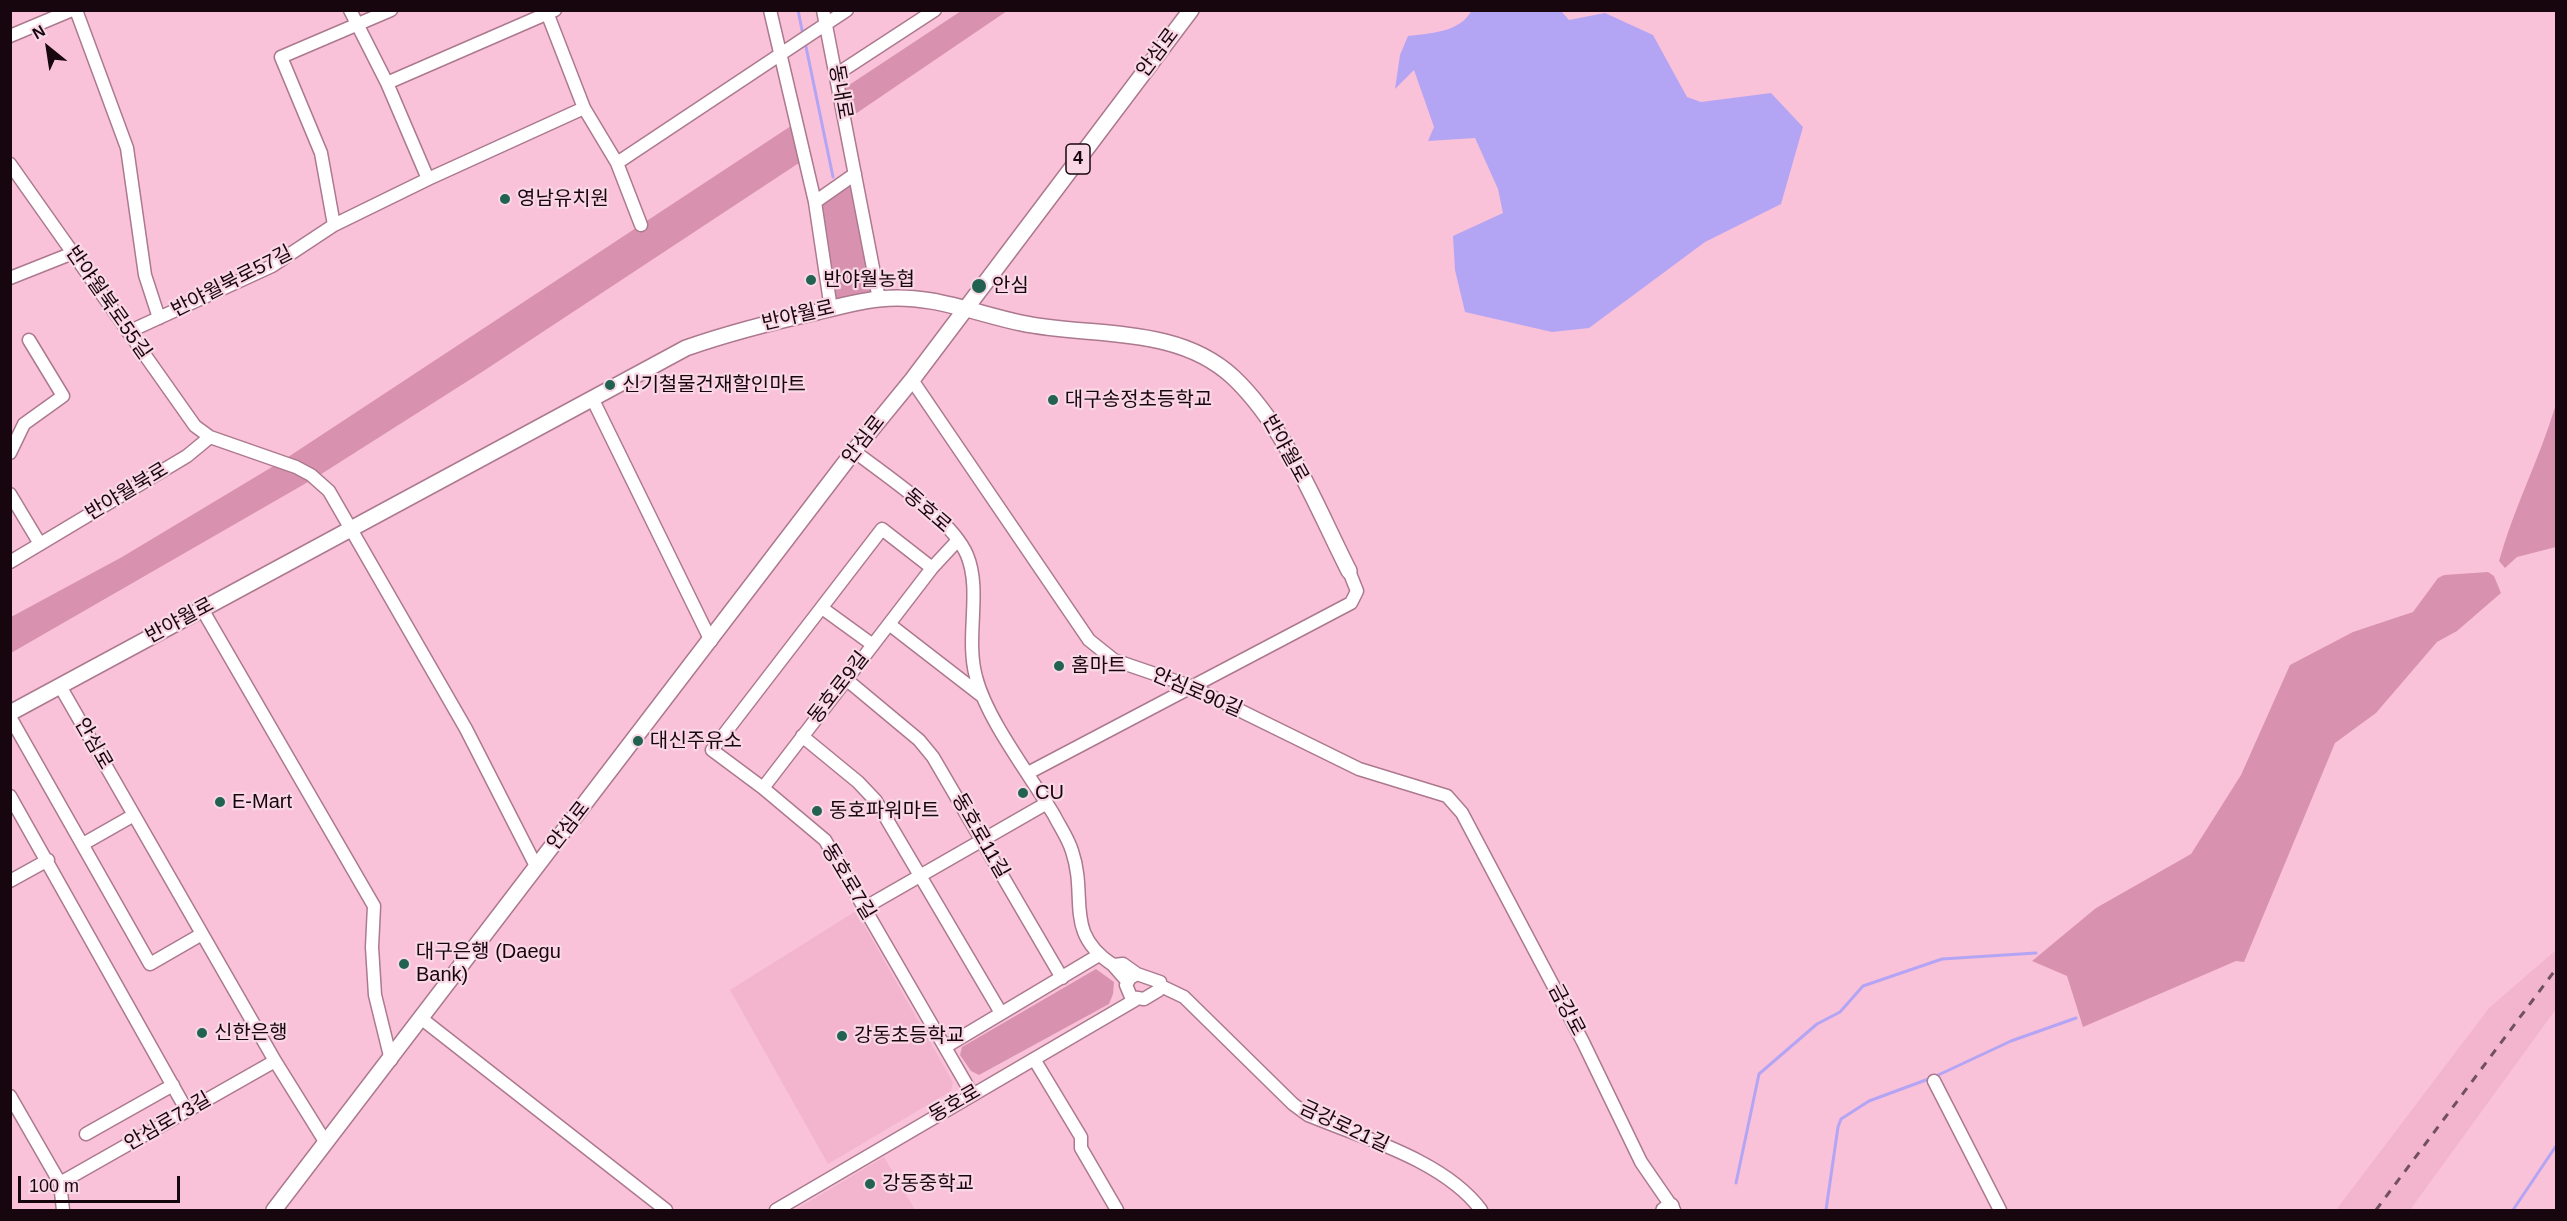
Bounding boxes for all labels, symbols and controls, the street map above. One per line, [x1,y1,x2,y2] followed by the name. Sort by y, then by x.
[18,18,78,78] north arrow
[29,22,48,42] text: N
[1132,24,1184,82] street label: 안심로
[823,63,857,121] street label: 동내로
[1066,144,1090,174] road number: 4
[517,187,609,211] place label: 영남유치원
[498,192,512,206] marker: 영남유치원
[167,241,297,323] street label: 반야월북로57길
[60,242,156,364] street label: 반야월북로55길
[823,268,915,292] place label: 반야월농협
[804,273,818,287] marker: 반야월농협
[992,274,1029,298] place label: 안심
[970,277,988,295] marker: 안심
[759,296,837,336] street label: 반야월로
[622,373,806,397] place label: 신기철물건재할인마트
[603,378,617,392] marker: 신기철물건재할인마트
[1065,388,1212,412] place label: 대구송정초등학교
[1046,393,1060,407] marker: 대구송정초등학교
[838,411,890,469] street label: 안심로
[1257,411,1313,487] street label: 반야월로
[81,458,173,526] street label: 반야월북로
[898,484,956,538] street label: 동호로
[142,593,218,649] street label: 반야월로
[803,647,875,729] street label: 동호로9길
[1071,654,1126,678] place label: 홈마트
[1052,659,1066,673] marker: 홈마트
[1148,663,1246,723] street label: 안심로90길
[69,714,117,774] street label: 안심로
[650,729,742,753] place label: 대신주유소
[631,734,645,748] marker: 대신주유소
[1035,781,1064,805] place label: CU
[1016,786,1030,800] marker: CU
[946,789,1014,883] street label: 동호로11길
[232,790,292,814] place label: E-Mart
[213,795,227,809] marker: E-Mart
[543,797,595,855] street label: 안심로
[829,799,939,823] place label: 동호파워마트
[810,804,824,818] marker: 동호파워마트
[816,840,880,924] street label: 동호로7길
[416,940,561,987] place label: 대구은행 (Daegu Bank)
[397,957,411,971] marker: 대구은행 (Daegu Bank)
[1542,980,1590,1040] street label: 금강로
[214,1021,288,1045] place label: 신한은행
[854,1024,964,1048] place label: 강동초등학교
[195,1026,209,1040] marker: 신한은행
[835,1029,849,1043] marker: 강동초등학교
[925,1080,985,1128] street label: 동호로
[120,1088,216,1156] street label: 안심로73길
[1295,1096,1393,1158] street label: 금강로21길
[21,1164,183,1202] scale bar
[882,1172,974,1196] place label: 강동중학교
[29,1176,79,1196] text: 100 m
[863,1177,877,1191] marker: 강동중학교

